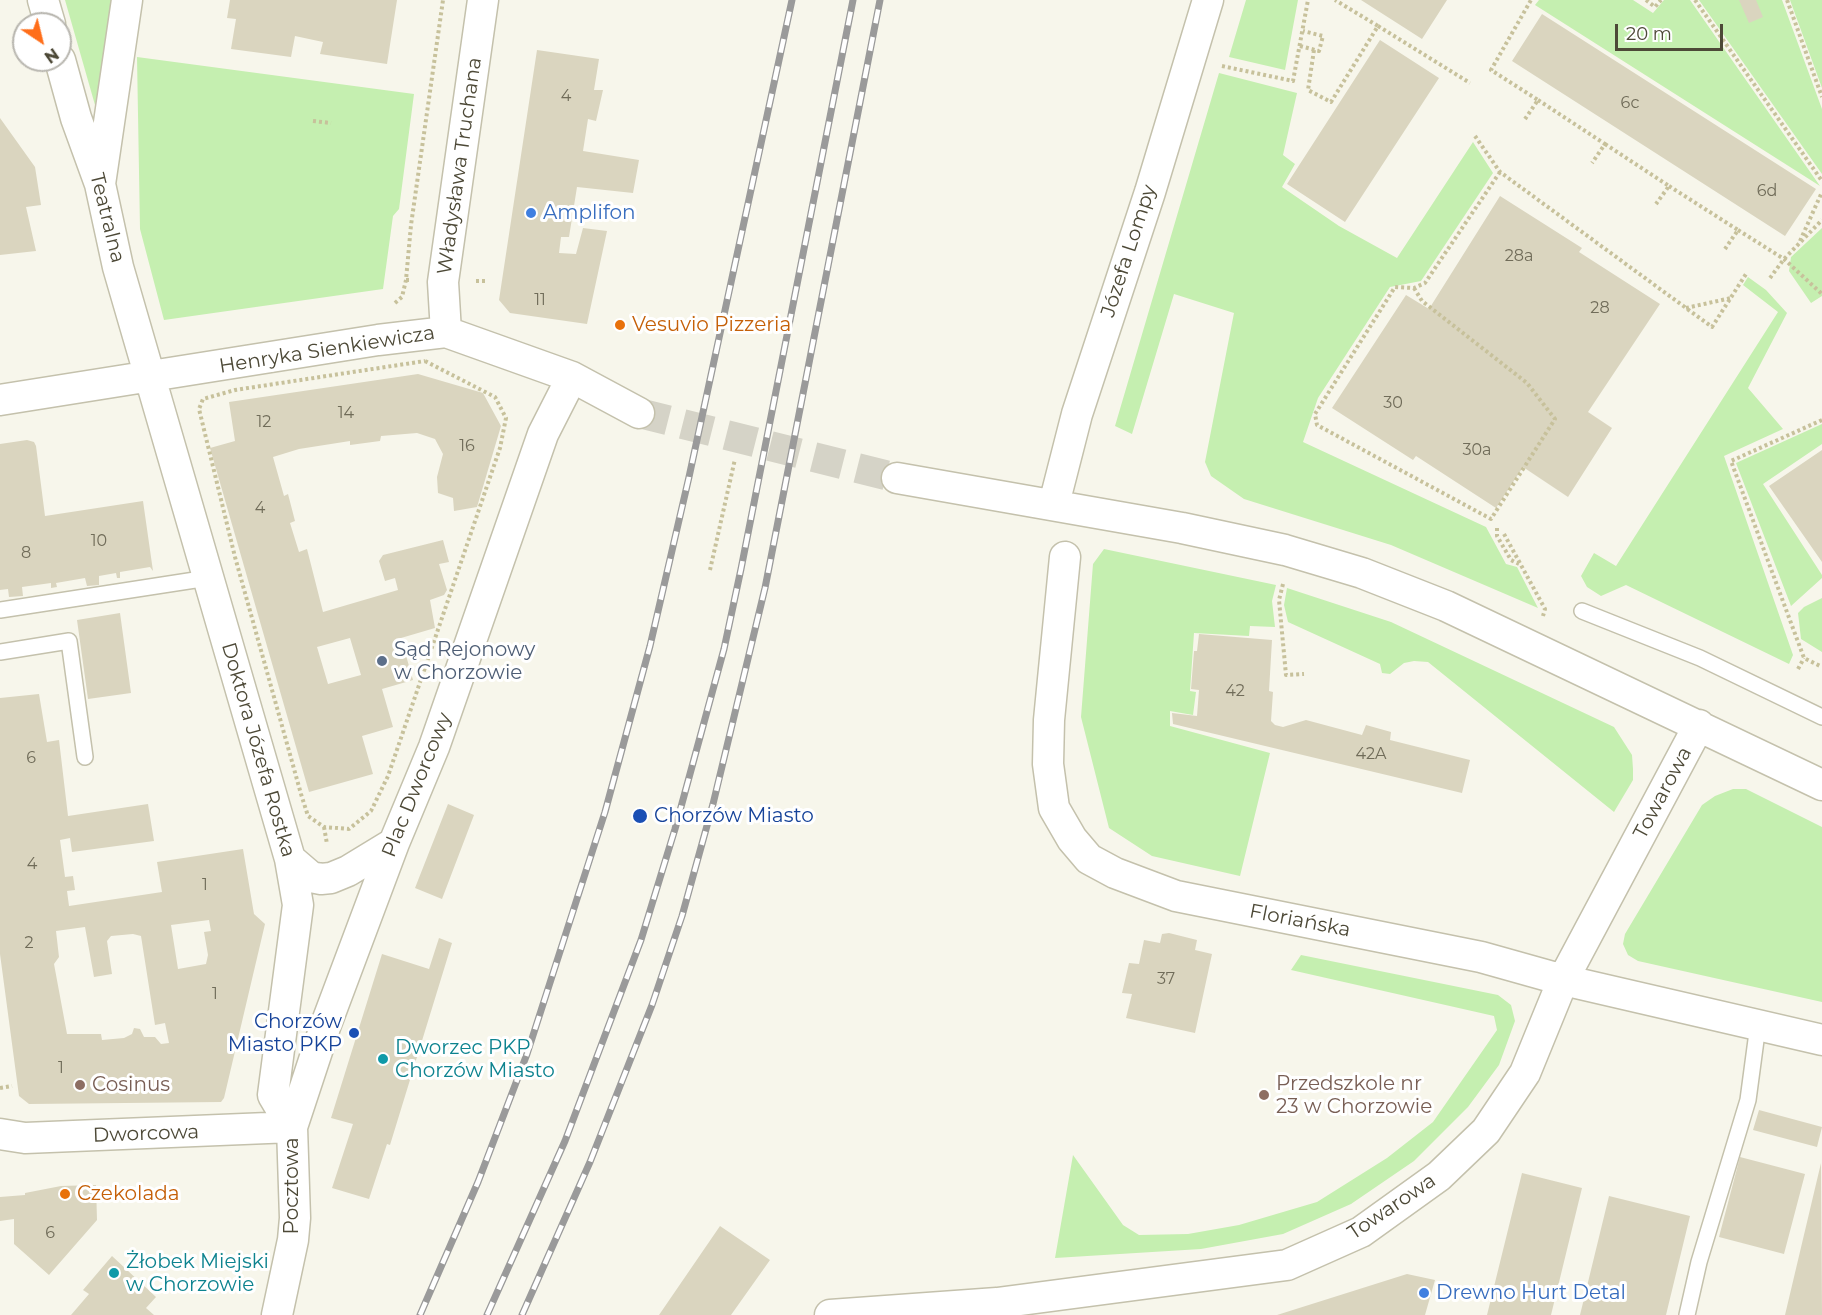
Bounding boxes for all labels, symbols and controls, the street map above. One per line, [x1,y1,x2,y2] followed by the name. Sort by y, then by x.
[12,12,72,72] north arrow
[1618,12,1726,50] scale bar
[1626,23,1672,45] text: 20 m
[41,44,62,67] text: N
[433,56,487,276] street label: Władysława Truchana
[561,86,571,106] house number: 4
[1621,93,1639,113] house number: 6c
[84,171,130,265] street label: Teatralna
[1757,181,1777,201] house number: 6d
[1096,182,1162,320] street label: Józefa Lompy
[543,201,636,225] place label: Amplifon
[524,206,538,220] marker: Amplifon
[1505,246,1533,266] house number: 28a
[534,290,546,310] house number: 11
[1590,298,1610,318] house number: 28
[632,313,791,337] place label: Vesuvio Pizzeria
[613,318,627,332] marker: Vesuvio Pizzeria
[217,321,437,379] street label: Henryka Sienkiewicza
[1383,393,1403,413] house number: 30
[338,403,354,423] house number: 14
[257,412,271,432] house number: 12
[459,436,475,456] house number: 16
[1462,440,1492,460] house number: 30a
[255,498,265,518] house number: 4
[91,531,107,551] house number: 10
[21,543,31,563] house number: 8
[394,638,535,685] place label: Sąd Rejonowy w Chorzowie
[216,640,300,860] street label: Doktora Józefa Rostka
[375,654,389,668] marker: Sąd Rejonowy w Chorzowie
[1225,681,1245,701] house number: 42
[377,709,457,861] street label: Plac Dworcowy
[1629,743,1697,843] street label: Towarowa
[1355,744,1387,764] house number: 42A
[26,748,36,768] house number: 6
[654,804,814,828] place label: Chorzów Miasto
[631,807,649,825] marker: Chorzów Miasto
[27,854,37,874] house number: 4
[202,875,208,895] house number: 1
[1247,899,1353,943] street label: Floriańska
[24,933,34,953] house number: 2
[1157,969,1175,989] house number: 37
[212,984,218,1004] house number: 1
[228,1010,342,1057] place label: Chorzów Miasto PKP
[347,1026,361,1040] marker: Chorzów Miasto PKP
[395,1036,555,1083] place label: Dworzec PKP Chorzów Miasto
[376,1052,390,1066] marker: Dworzec PKP Chorzów Miasto
[58,1058,64,1078] house number: 1
[1276,1072,1432,1119] place label: Przedszkole nr 23 w Chorzowie
[92,1073,170,1097] place label: Cosinus
[73,1078,87,1092] marker: Cosinus
[1257,1088,1271,1102] marker: Przedszkole nr 23 w Chorzowie
[92,1120,200,1148] street label: Dworcowa
[280,1138,304,1234] street label: Pocztowa
[1344,1169,1440,1245] street label: Towarowa
[77,1182,180,1206] place label: Czekolada
[58,1187,72,1201] marker: Czekolada
[45,1223,55,1243] house number: 6
[126,1250,269,1297] place label: Żłobek Miejski w Chorzowie
[107,1266,121,1280] marker: Żłobek Miejski w Chorzowie
[1436,1281,1626,1305] place label: Drewno Hurt Detal
[1417,1286,1431,1300] marker: Drewno Hurt Detal

